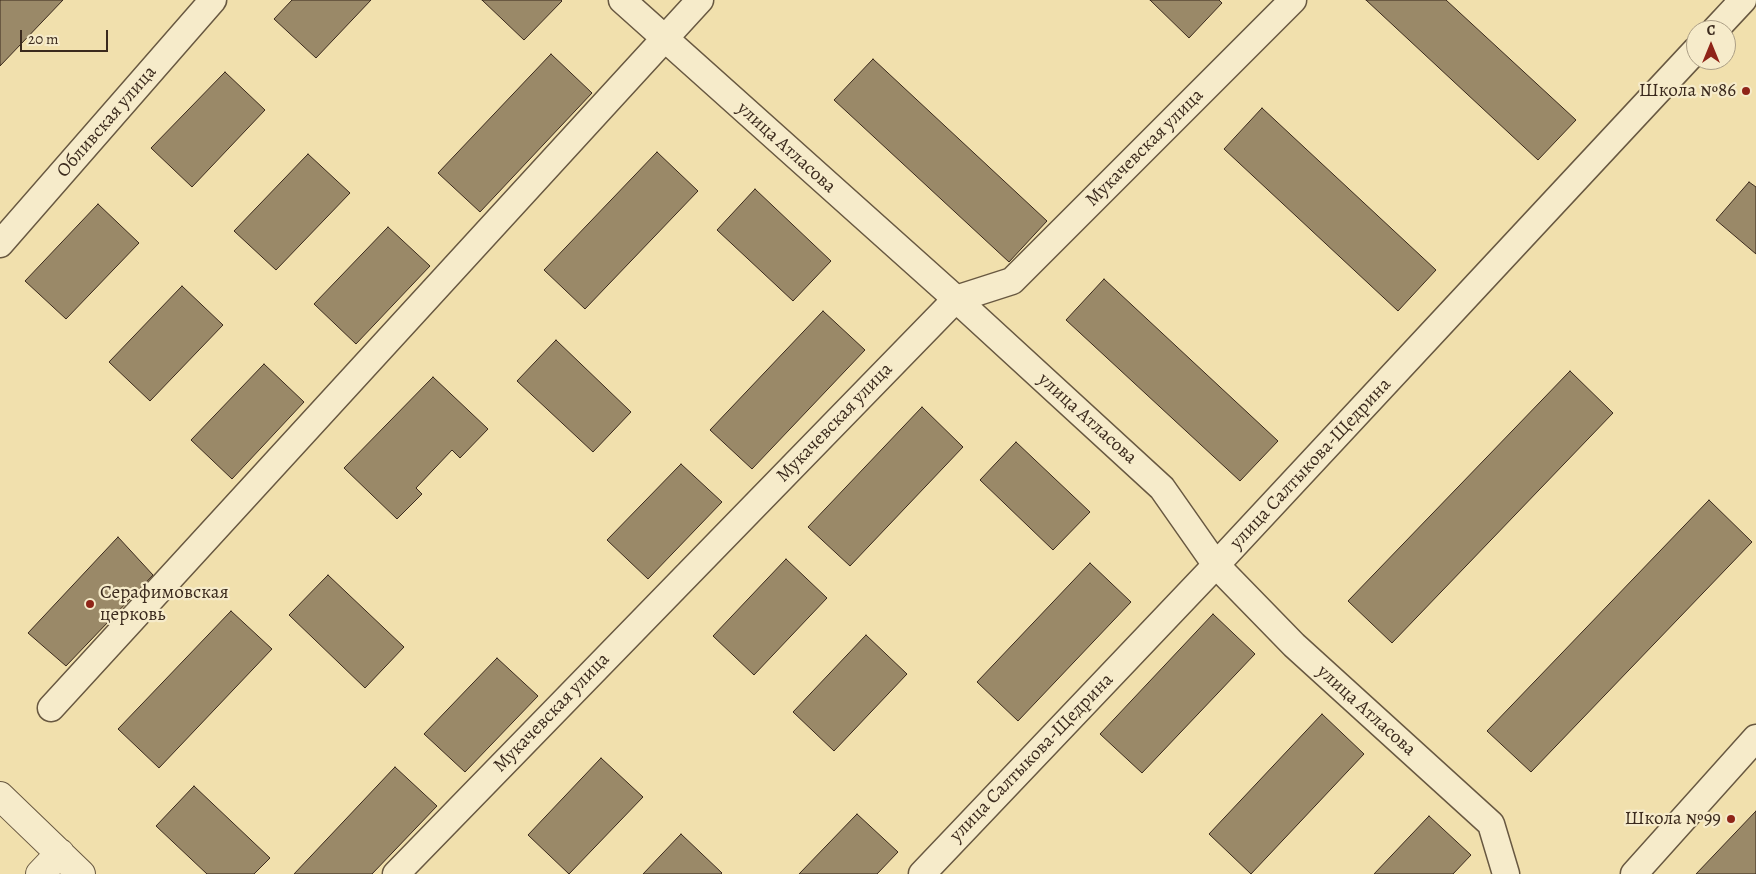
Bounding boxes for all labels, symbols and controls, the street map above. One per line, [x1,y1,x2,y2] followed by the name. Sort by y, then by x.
[22,20,110,52] scale bar
[1686,20,1736,70] north arrow
[1707,21,1715,40] text: С
[28,29,59,49] text: 20 m
[52,61,162,183] street label: Обливская улица
[1639,80,1736,102] place label: Школа №86
[1081,84,1209,212] street label: Мукачевская улица
[1740,85,1752,97] marker: Школа №86
[732,98,840,198] street label: улица Атласова
[772,359,898,487] street label: Мукачевская улица
[1033,369,1141,469] street label: улица Атласова
[1226,374,1396,554] street label: улица Салтыкова-Щедрина
[100,582,229,626] place label: Серафимовская церковь
[84,598,96,610] marker: Серафимовская церковь
[489,649,615,777] street label: Мукачевская улица
[1312,661,1420,761] street label: улица Атласова
[945,669,1119,847] street label: улица Салтыкова-Щедрина
[1625,808,1721,830] place label: Школа №99
[1725,813,1737,825] marker: Школа №99

